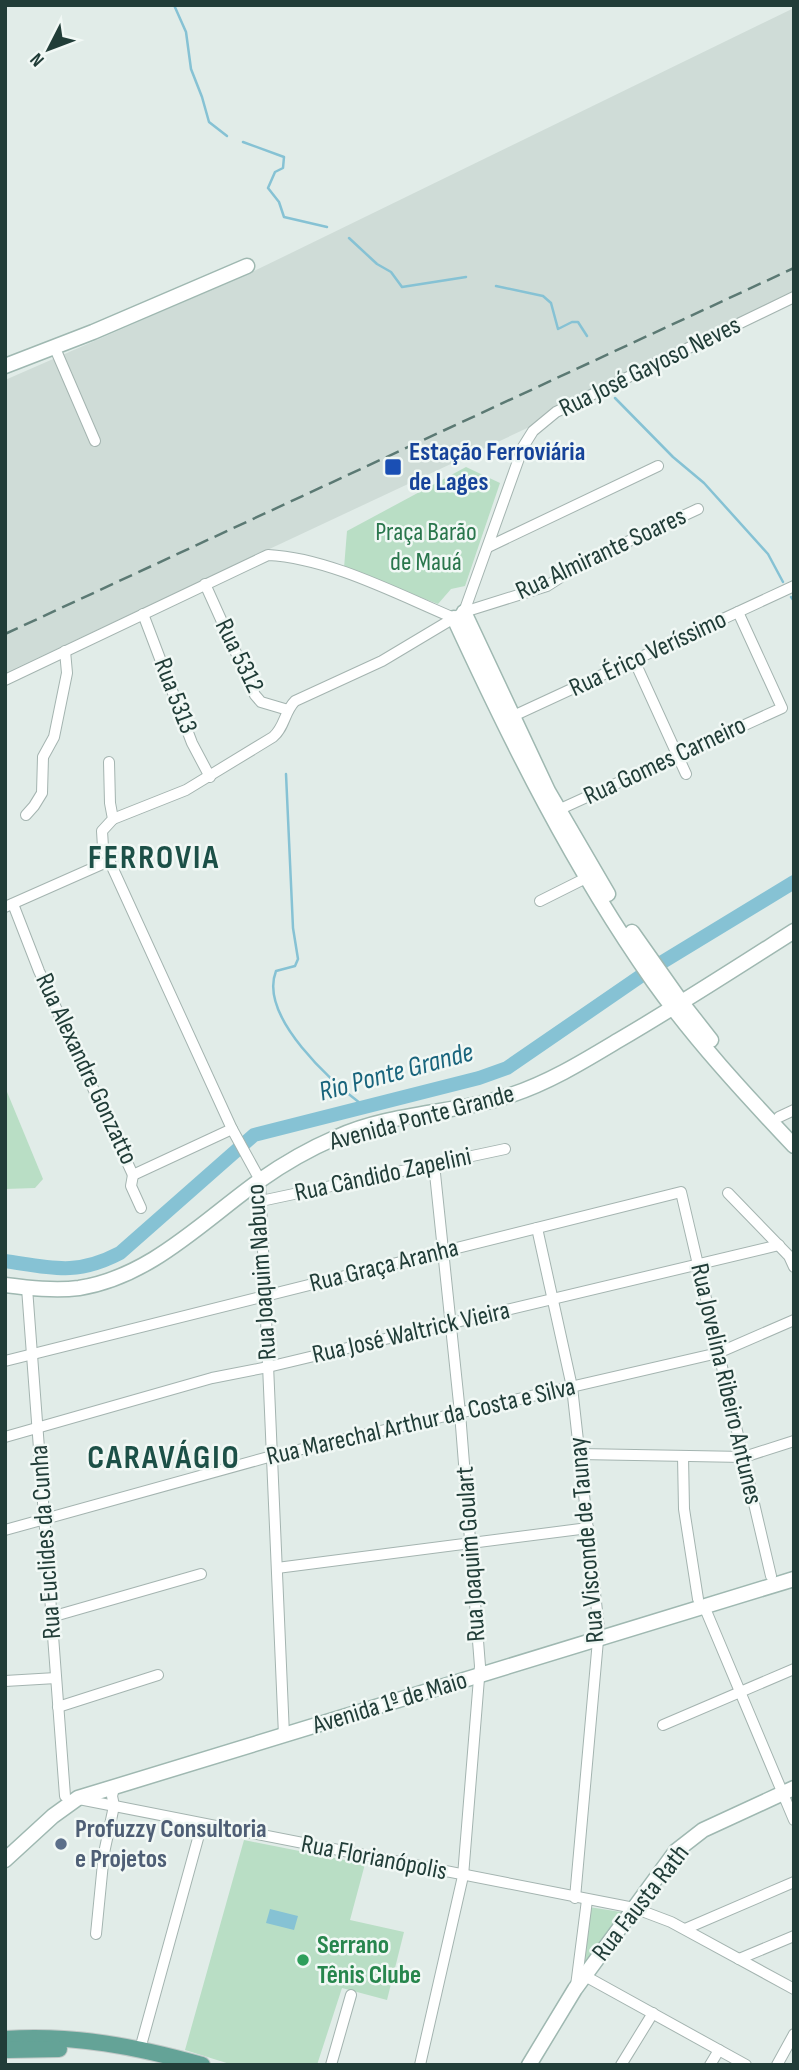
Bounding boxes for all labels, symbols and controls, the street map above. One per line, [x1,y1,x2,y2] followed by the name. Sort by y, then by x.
[14,14,84,84] north arrow
[26,48,49,71] text: N
[554,310,746,424] street label: Rua José Gayoso Neves
[409,437,585,498] place label: Estação Ferroviária de Lages
[383,457,403,477] marker: Estação Ferroviária de Lages
[511,501,691,607] street label: Rua Almirante Soares
[375,517,477,578] park label: Praça Barão de Mauá
[565,604,731,704] street label: Rua Érico Veríssimo
[208,614,270,698] street label: Rua 5312
[146,654,204,738] street label: Rua 5313
[579,710,751,812] street label: Rua Gomes Carneiro
[88,838,220,878] district label: FERROVIA
[28,968,144,1170] street label: Rua Alexandre Gonzatto
[315,1036,477,1108] water label: Rio Ponte Grande
[325,1078,518,1158] street label: Avenida Ponte Grande
[292,1141,474,1209] street label: Rua Cândido Zapelini
[240,1183,284,1361] street label: Rua Joaquim Nabuco
[306,1233,462,1299] street label: Rua Graça Aranha
[683,1261,769,1507] street label: Rua Jovelina Ribeiro Antunes
[309,1295,513,1371] street label: Rua José Waltrick Vieira
[264,1371,578,1473] street label: Rua Marechal Arthur da Costa e Silva
[563,1436,611,1644] street label: Rua Visconde de Taunay
[87,1438,241,1478] district label: CARAVÁGIO
[24,1444,68,1640] street label: Rua Euclides da Cunha
[449,1465,493,1643] street label: Rua Joaquim Goulart
[308,1665,471,1741] street label: Avenida 1º de Maio
[75,1814,267,1875] place label: Profuzzy Consultoria e Projetos
[298,1829,450,1887] street label: Rua Florianópolis
[53,1836,69,1852] marker: Profuzzy Consultoria e Projetos
[586,1839,696,1967] street label: Rua Fausta Rath
[317,1930,421,1991] place label: Serrano Tênis Clube
[295,1952,311,1968] marker: Serrano Tênis Clube

